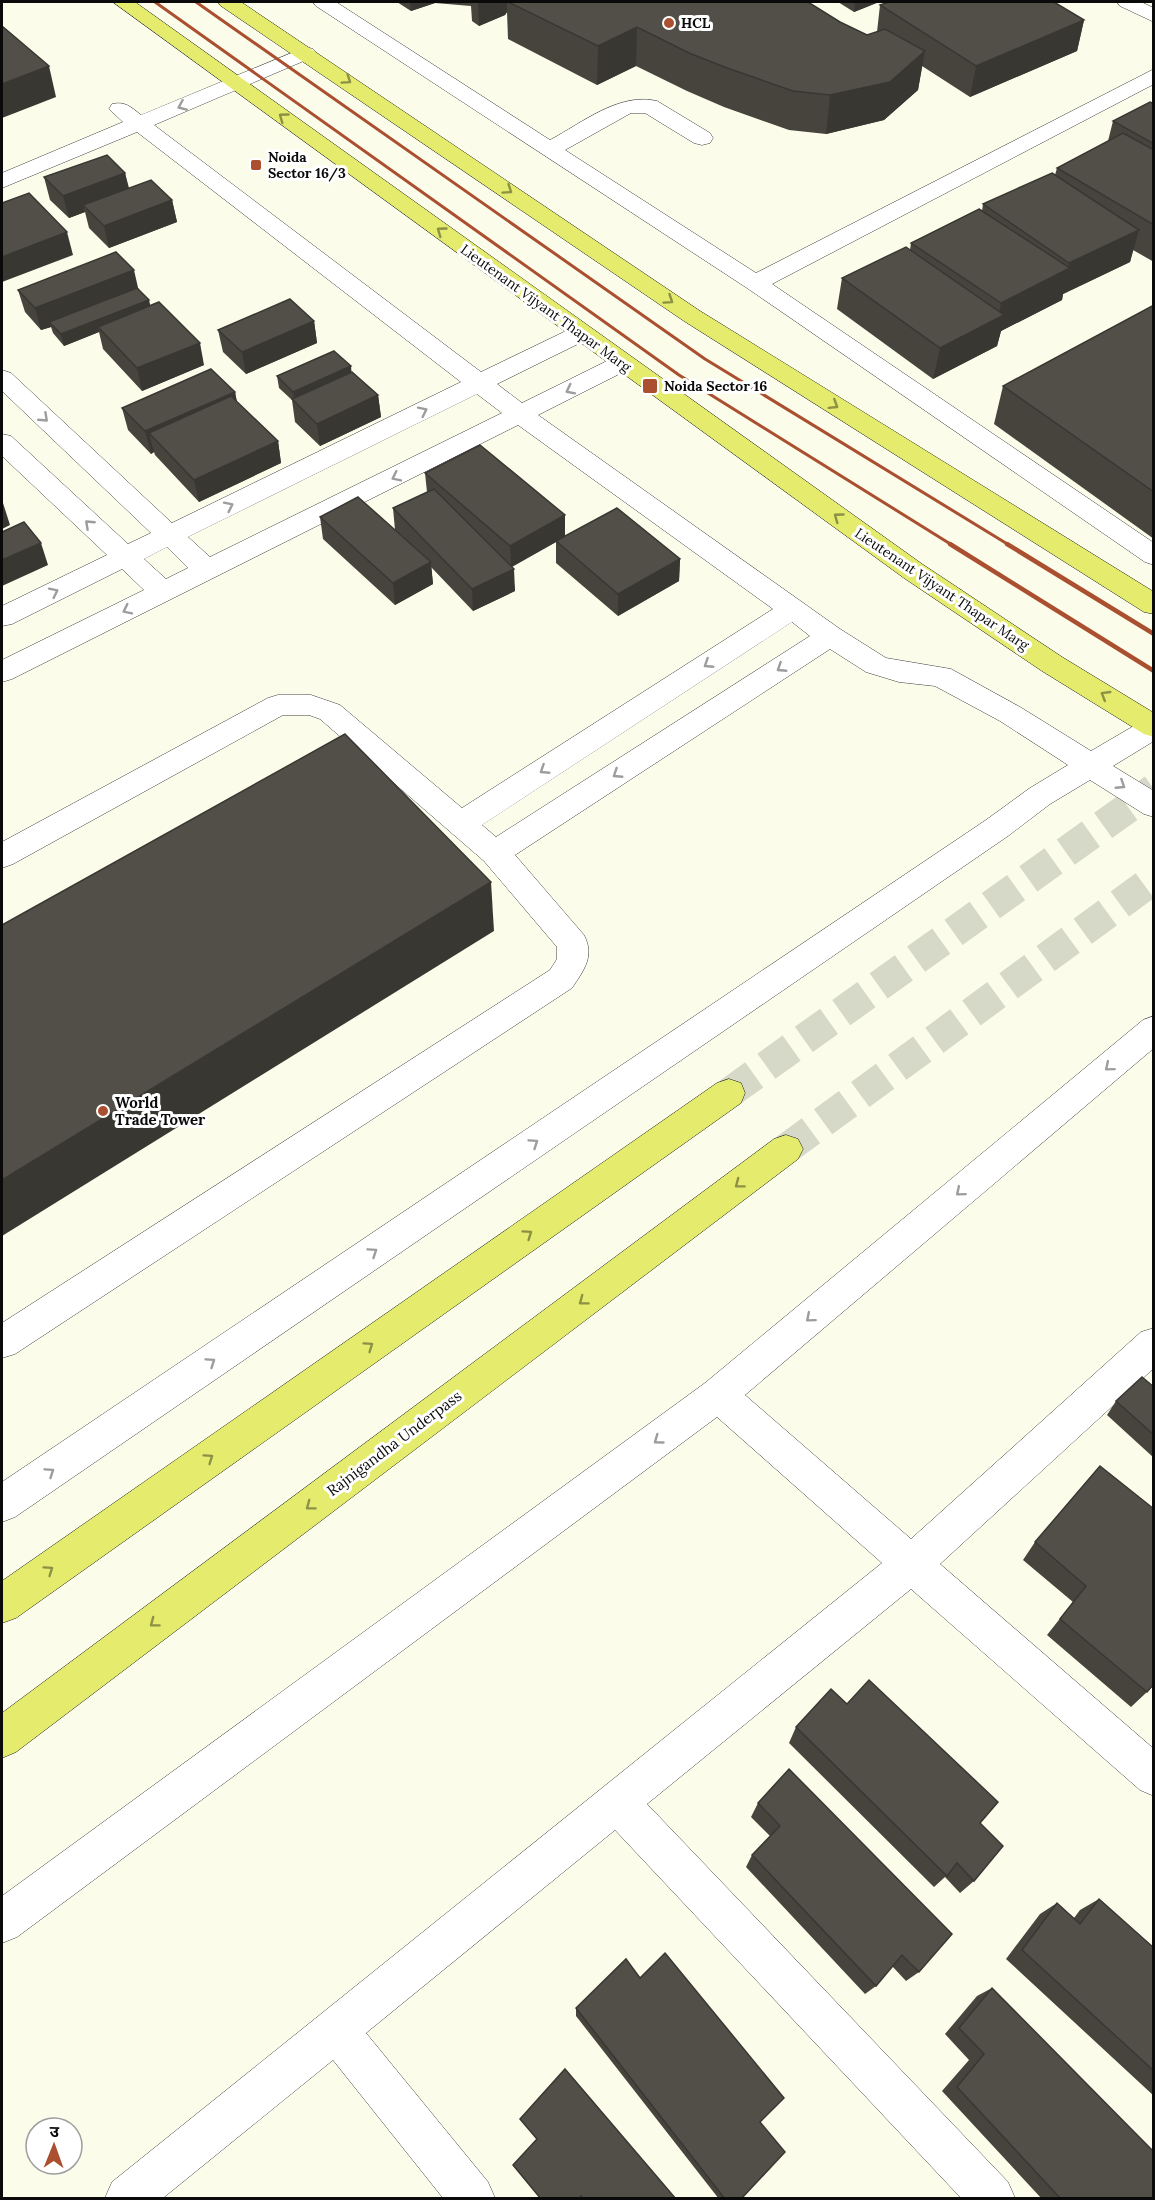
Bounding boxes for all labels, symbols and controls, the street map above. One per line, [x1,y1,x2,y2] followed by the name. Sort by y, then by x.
[681,14,711,32] place label: HCL
[662,16,676,30] marker: HCL
[340,73,351,84] one-way arrow
[178,99,189,111] one-way arrow
[278,113,289,124] one-way arrow
[268,148,346,182] place label: Noida Sector 16/3
[249,158,263,172] marker: Noida Sector 16/3
[501,183,512,194] one-way arrow
[436,227,447,238] one-way arrow
[457,240,635,376] street label: Lieutenant Vijyant Thapar Marg
[662,293,673,304] one-way arrow
[641,377,659,395] marker: Noida Sector 16
[664,377,767,395] place label: Noida Sector 16
[566,383,576,394] one-way arrow
[828,397,838,409] one-way arrow
[417,407,428,418] one-way arrow
[37,410,48,421] one-way arrow
[391,470,402,481] one-way arrow
[223,501,234,513] one-way arrow
[833,513,844,524] one-way arrow
[86,520,97,531] one-way arrow
[851,524,1033,654] street label: Lieutenant Vijyant Thapar Marg
[48,587,59,599] one-way arrow
[122,603,133,614] one-way arrow
[704,656,714,668] one-way arrow
[777,661,788,672] one-way arrow
[1101,691,1111,702] one-way arrow
[540,762,551,773] one-way arrow
[613,767,624,778] one-way arrow
[1115,778,1126,789] one-way arrow
[1105,1059,1116,1070] one-way arrow
[115,1093,206,1129] place label: World Trade Tower
[96,1104,110,1118] marker: World Trade Tower
[527,1139,538,1150] one-way arrow
[735,1177,746,1188] one-way arrow
[956,1185,967,1196] one-way arrow
[522,1230,533,1241] one-way arrow
[366,1249,377,1260] one-way arrow
[579,1294,590,1305] one-way arrow
[806,1311,817,1322] one-way arrow
[362,1342,373,1353] one-way arrow
[205,1358,216,1369] one-way arrow
[323,1386,465,1500] street label: Rajnigandha Underpass
[654,1432,665,1443] one-way arrow
[202,1454,213,1465] one-way arrow
[44,1467,54,1479] one-way arrow
[305,1499,316,1510] one-way arrow
[43,1566,54,1577] one-way arrow
[149,1616,160,1627] one-way arrow
[24,2116,84,2176] north arrow
[49,2121,60,2141] text: उ

